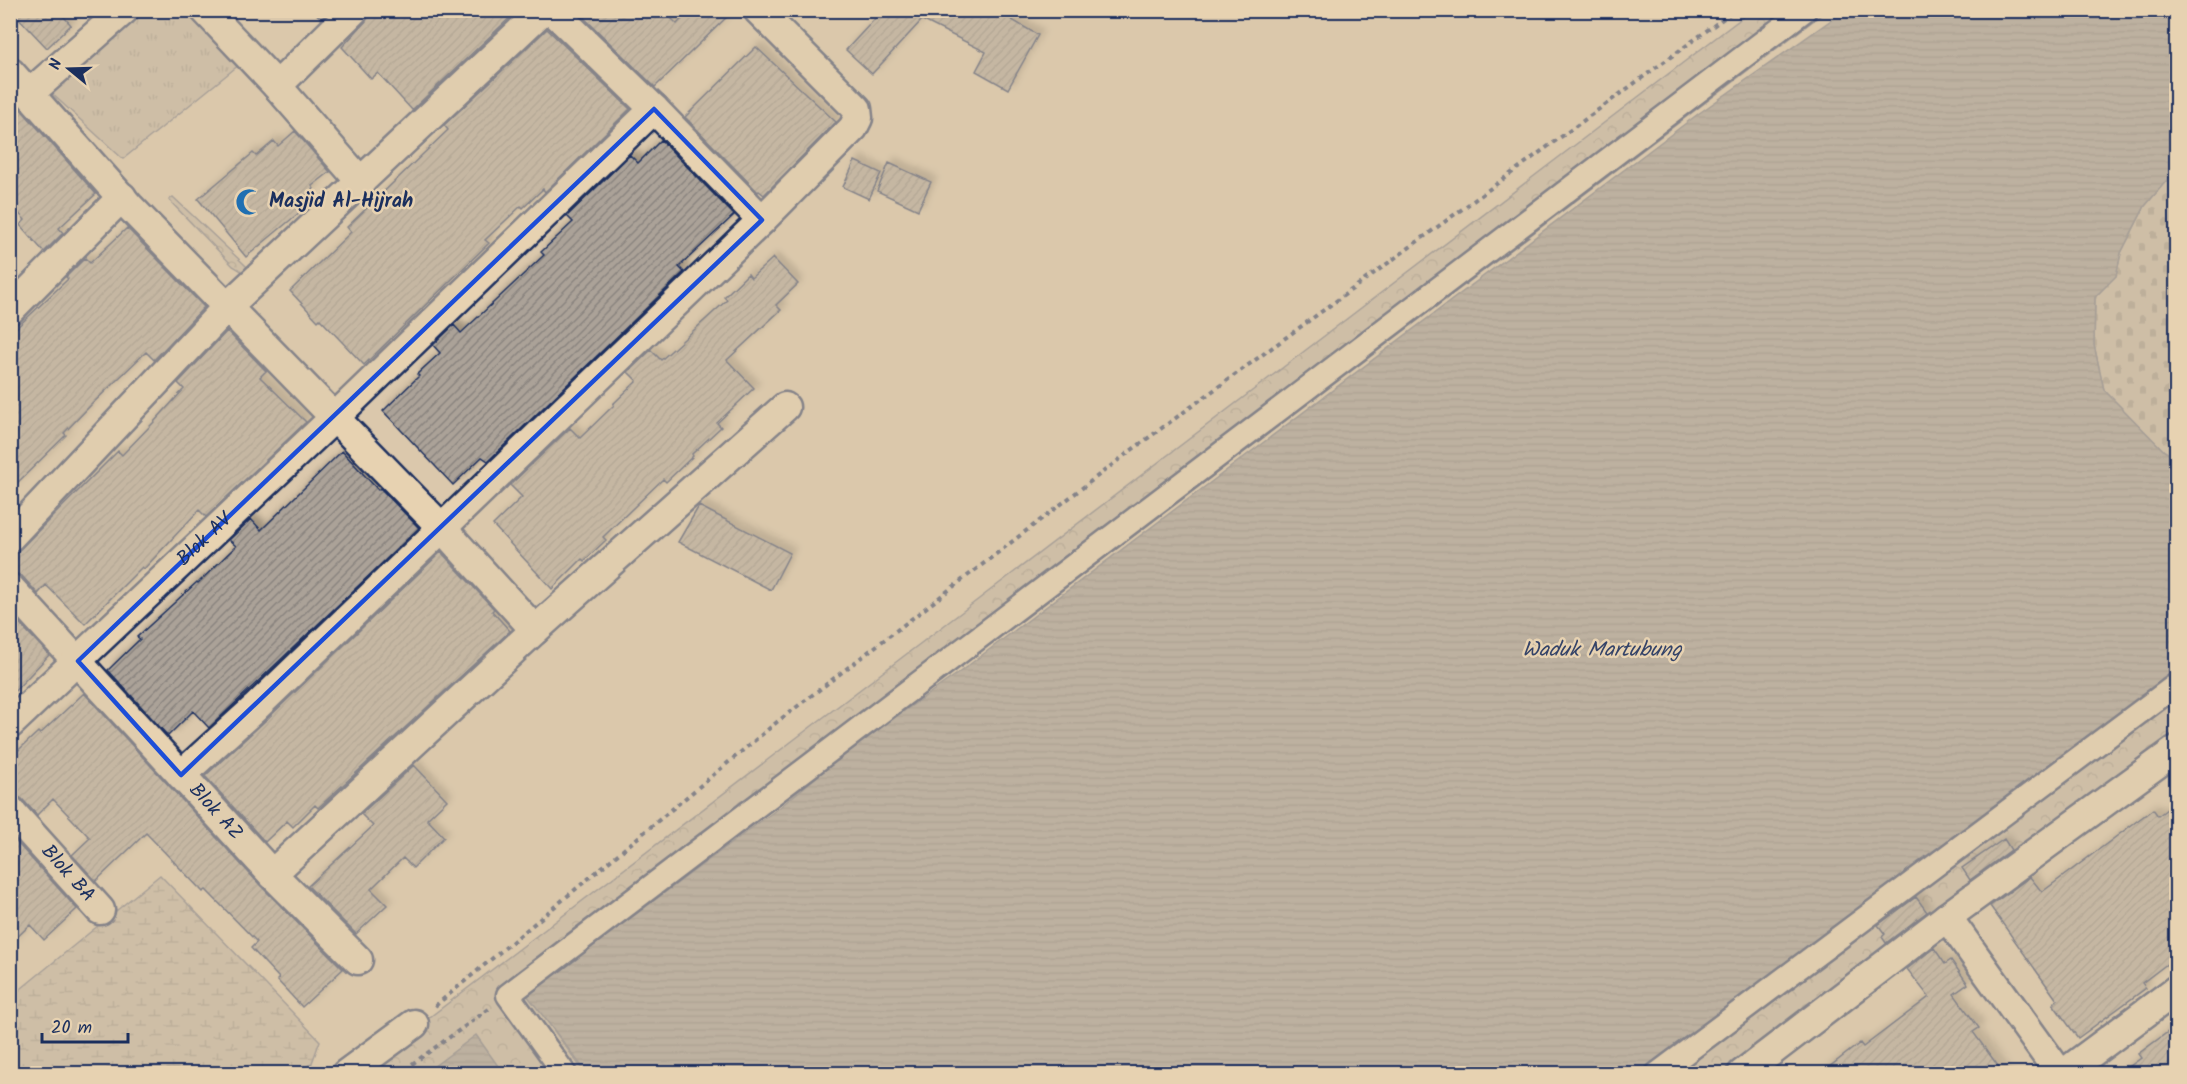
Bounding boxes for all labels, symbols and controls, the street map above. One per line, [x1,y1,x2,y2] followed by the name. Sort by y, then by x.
[39,39,99,99] north arrow
[43,56,70,73] text: N
[269,186,413,218] place label: Masjid Al-Hijrah
[234,187,264,217] mosque icon: Masjid Al-Hijrah
[170,504,241,575] street label: Blok AV
[1522,634,1683,667] water label: Waduk Martubung
[180,776,250,848] street label: Blok AZ
[33,838,103,910] street label: Blok BA
[42,1006,128,1044] scale bar
[51,1014,92,1043] text: 20 m

